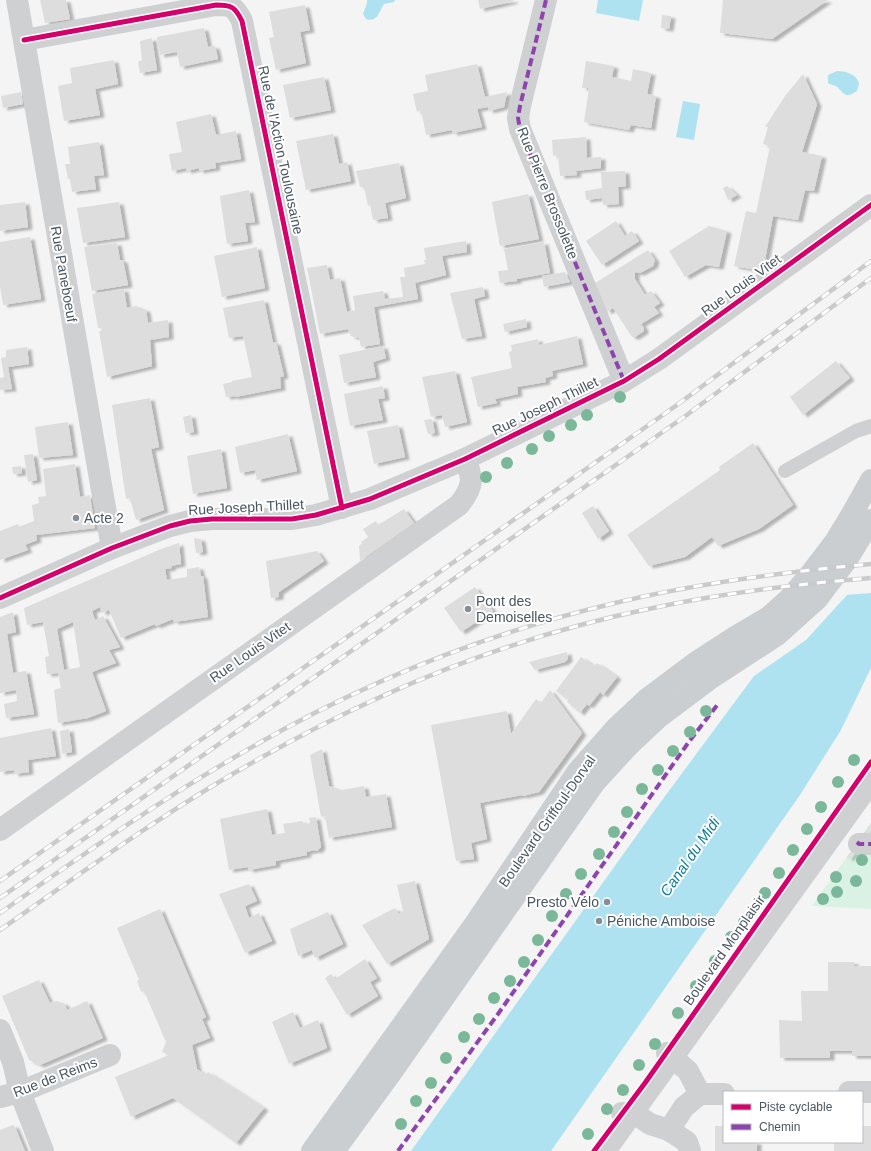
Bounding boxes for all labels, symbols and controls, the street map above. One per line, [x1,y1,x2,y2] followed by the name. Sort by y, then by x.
[255,64,307,236] street label: Rue de l'Action Toulousaine
[514,125,582,261] street label: Rue Pierre Brossolette
[48,225,80,323] street label: Rue Paneboeuf
[698,251,784,319] street label: Rue Louis Vitet
[489,373,601,439] street label: Rue Joseph Thillet
[188,496,304,518] street label: Rue Joseph Thillet
[84,510,124,526] place label: Acte 2
[71,513,81,523] marker: Acte 2
[476,593,552,625] place label: Pont des Demoiselles
[463,604,473,614] marker: Pont des Demoiselles
[207,618,293,686] street label: Rue Louis Vitet
[495,752,599,890] street label: Boulevard Griffoul-Dorval
[656,814,723,899] water label: Canal du Midi
[680,892,768,1008] street label: Boulevard Monplaisir
[527,894,599,910] place label: Presto Vélo
[602,897,612,907] marker: Presto Vélo
[607,913,715,929] place label: Péniche Amboise
[594,916,604,926] marker: Péniche Amboise
[11,1054,99,1100] street label: Rue de Reims
[723,1091,863,1143] legend
[759,1100,833,1114] text: Piste cyclable
[759,1120,800,1134] text: Chemin

